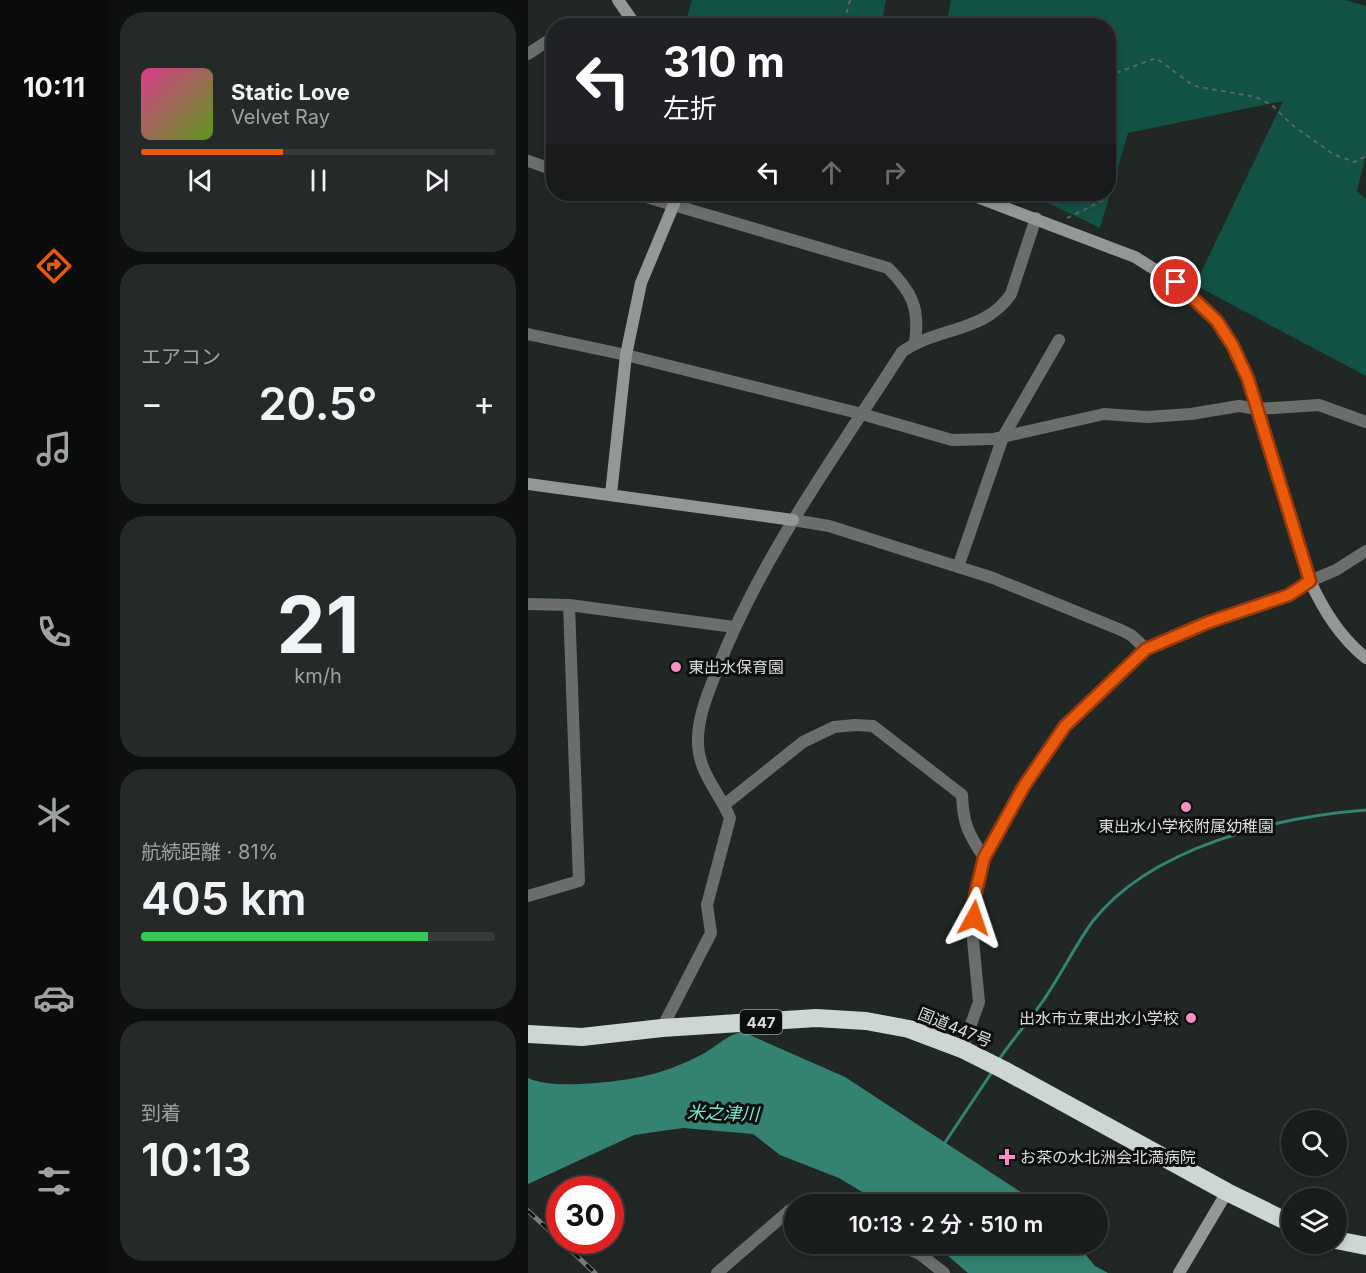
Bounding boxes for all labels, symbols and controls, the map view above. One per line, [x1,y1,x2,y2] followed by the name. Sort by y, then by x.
[663,36,785,87] text: 310 m
[564,42,642,120] icon: left
[23,71,85,104] text: 10:11
[231,79,350,105] text: Static Love
[663,92,717,125] text: 左折
[231,105,330,129] text: Velvet Ray
[752,156,785,189] icon: left
[815,156,848,189] icon: ahead
[878,156,911,189] icon: right
[184,164,217,197] icon: previous
[302,164,335,197] icon: pause
[420,164,453,197] icon: next
[33,245,75,287] icon: directions
[1150,256,1201,307] pin
[1159,265,1192,298] icon: arrive
[141,345,221,369] text: エアコン
[258,376,378,431] text: 20.5°
[141,383,163,423] text: −
[473,383,495,423] text: +
[33,428,75,470] icon: music
[277,577,359,672] text: 21
[33,611,75,653] icon: phone
[688,657,784,677] place label: 東出水保育園
[669,660,683,674] marker: 東出水保育園
[294,664,342,688] text: km/h
[33,794,75,836] icon: climate
[1179,800,1193,814] marker: 東出水小学校附属幼稚園
[1098,816,1274,836] place label: 東出水小学校附属幼稚園
[141,840,278,864] text: 航続距離 · 81%
[141,871,306,926] text: 405 km
[942,886,1006,950] position arrow
[33,977,75,1019] icon: car
[915,1003,995,1051] street label: 国道447号
[1019,1008,1179,1028] place label: 出水市立東出水小学校
[740,1010,782,1034] road number: 447
[1184,1011,1198,1025] marker: 出水市立東出水小学校
[141,1101,181,1125] text: 到着
[687,1101,761,1125] water label: 米之津川
[1281,1110,1347,1254] map controls
[1281,1110,1347,1176] button: search
[141,1132,252,1187] text: 10:13
[1020,1147,1196,1167] place label: お茶の水北洲会北満病院
[998,1148,1016,1166] marker: お茶の水北洲会北満病院
[33,1160,75,1202] icon: filters
[546,1176,624,1254] speed limit sign: 30
[1281,1188,1347,1254] button: layers
[849,1211,1043,1237] text: 10:13 · 2 分 · 510 m

